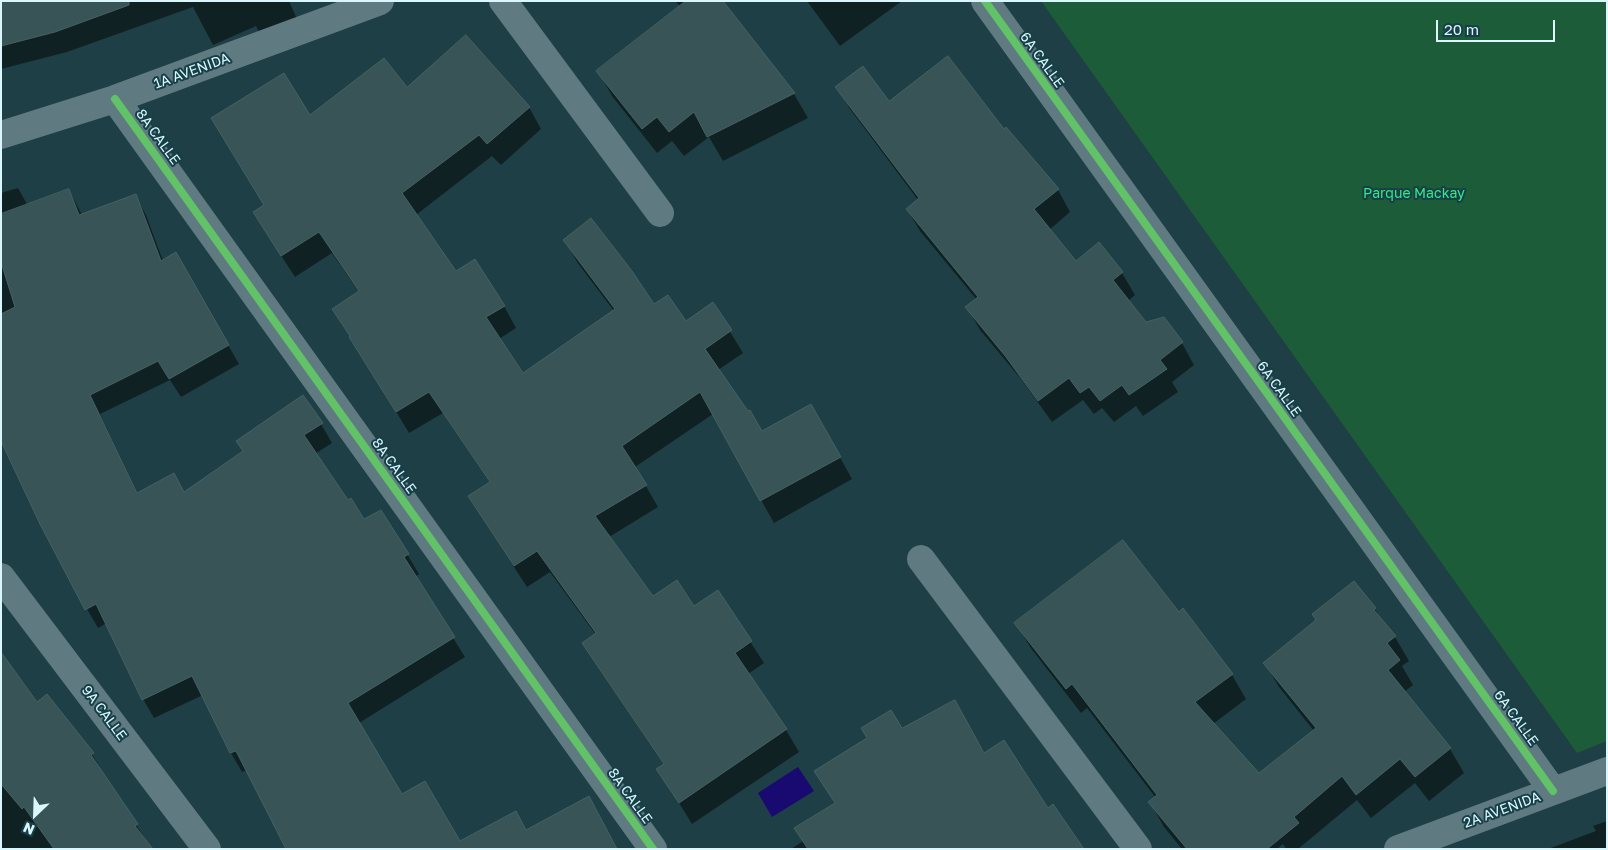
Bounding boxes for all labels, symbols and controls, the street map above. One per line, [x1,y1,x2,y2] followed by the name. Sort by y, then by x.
[1438,10,1557,42] scale bar
[1444,20,1479,38] text: 20 m
[1016,29,1068,91] street label: 6A CALLE
[152,49,232,93] street label: 1A AVENIDA
[132,106,184,168] street label: 8A CALLE
[1363,186,1465,202] park label: Parque Mackay
[1253,358,1305,420] street label: 6A CALLE
[368,435,420,497] street label: 8A CALLE
[78,682,130,744] street label: 9A CALLE
[1490,687,1542,749] street label: 6A CALLE
[604,765,656,827] street label: 8A CALLE
[1461,788,1543,832] street label: 2A AVENIDA
[10,790,60,840] north arrow
[20,819,37,839] text: N

